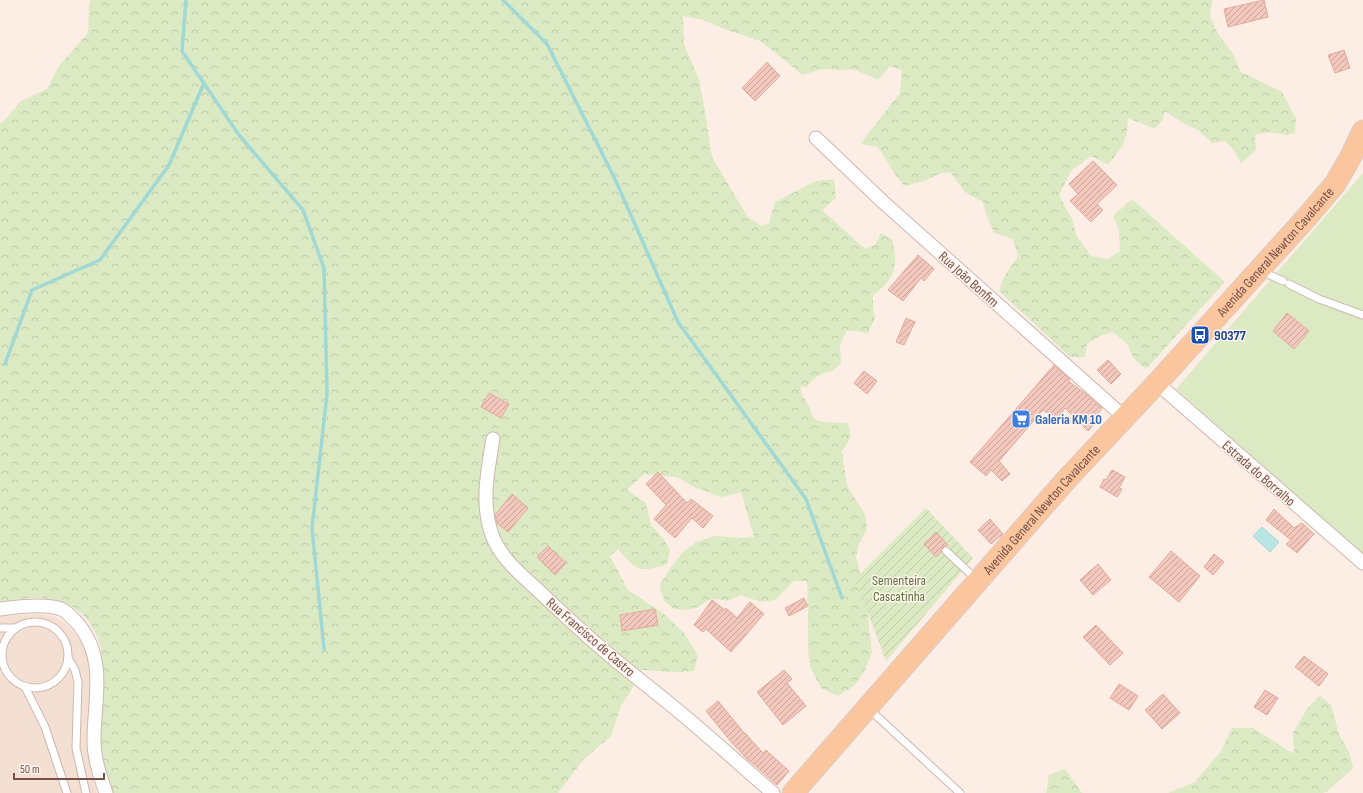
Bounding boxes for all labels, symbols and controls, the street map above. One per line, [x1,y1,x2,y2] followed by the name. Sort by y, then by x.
[1213,184,1338,321] street label: Avenida General Newton Cavalcante
[935,248,1002,311] street label: Rua João Bonfim
[1189,324,1211,346] bus stop icon: 90377
[1214,327,1247,344] place label: 90377
[1010,408,1032,430] supermarket icon: Galeria KM 10
[1035,411,1102,428] place label: Galeria KM 10
[1219,437,1299,510] street label: Estrada do Borralho
[979,441,1104,579] street label: Avenida General Newton Cavalcante
[872,572,926,605] park label: Sementeira Cascatinha
[543,594,639,681] street label: Rua Francisco de Castro
[14,755,104,781] scale bar
[20,762,40,777] text: 50 m

